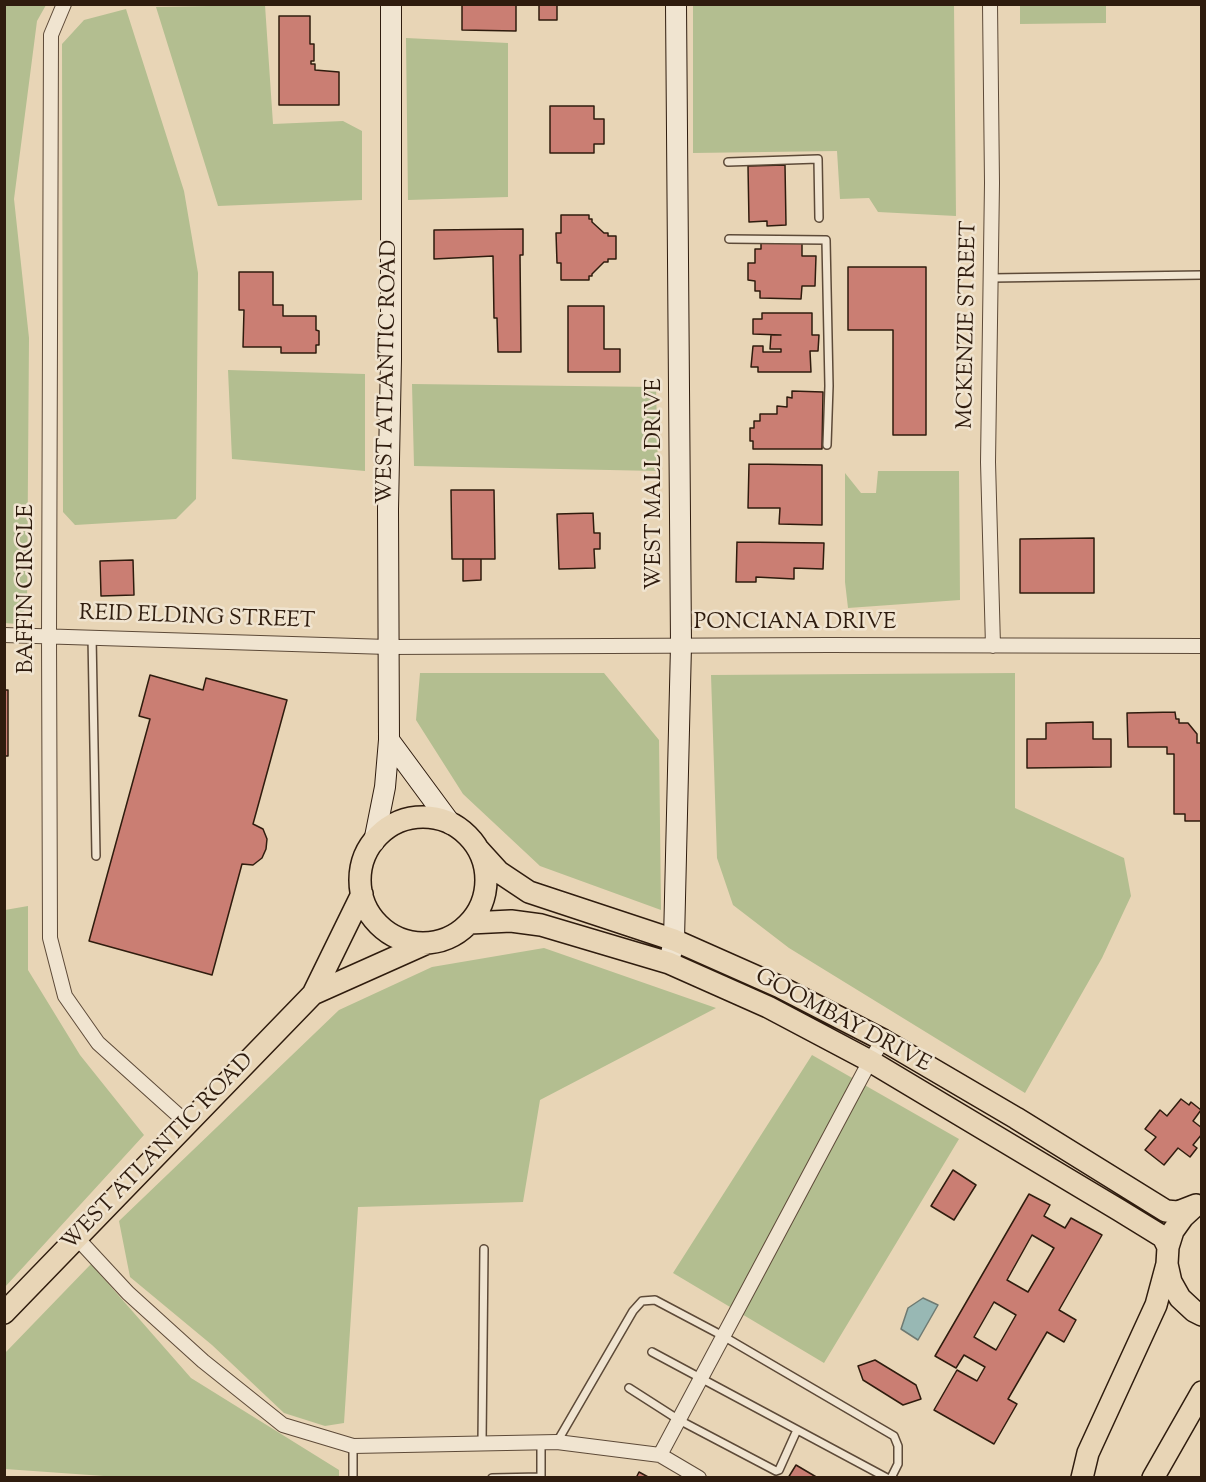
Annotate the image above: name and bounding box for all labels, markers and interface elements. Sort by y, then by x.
street label: MCKENZIE STREET [954,221,984,429]
street label: WEST ATLANTIC ROAD [373,240,405,504]
street label: WEST MALL DRIVE [643,378,669,590]
street label: BAFFIN CIRCLE [15,504,41,674]
street label: REID ELDING STREET [78,602,316,636]
street label: PONCIANA DRIVE [694,611,896,637]
street label: GOOMBAY DRIVE [750,965,934,1079]
street label: WEST ATLANTIC ROAD [58,1049,260,1257]

